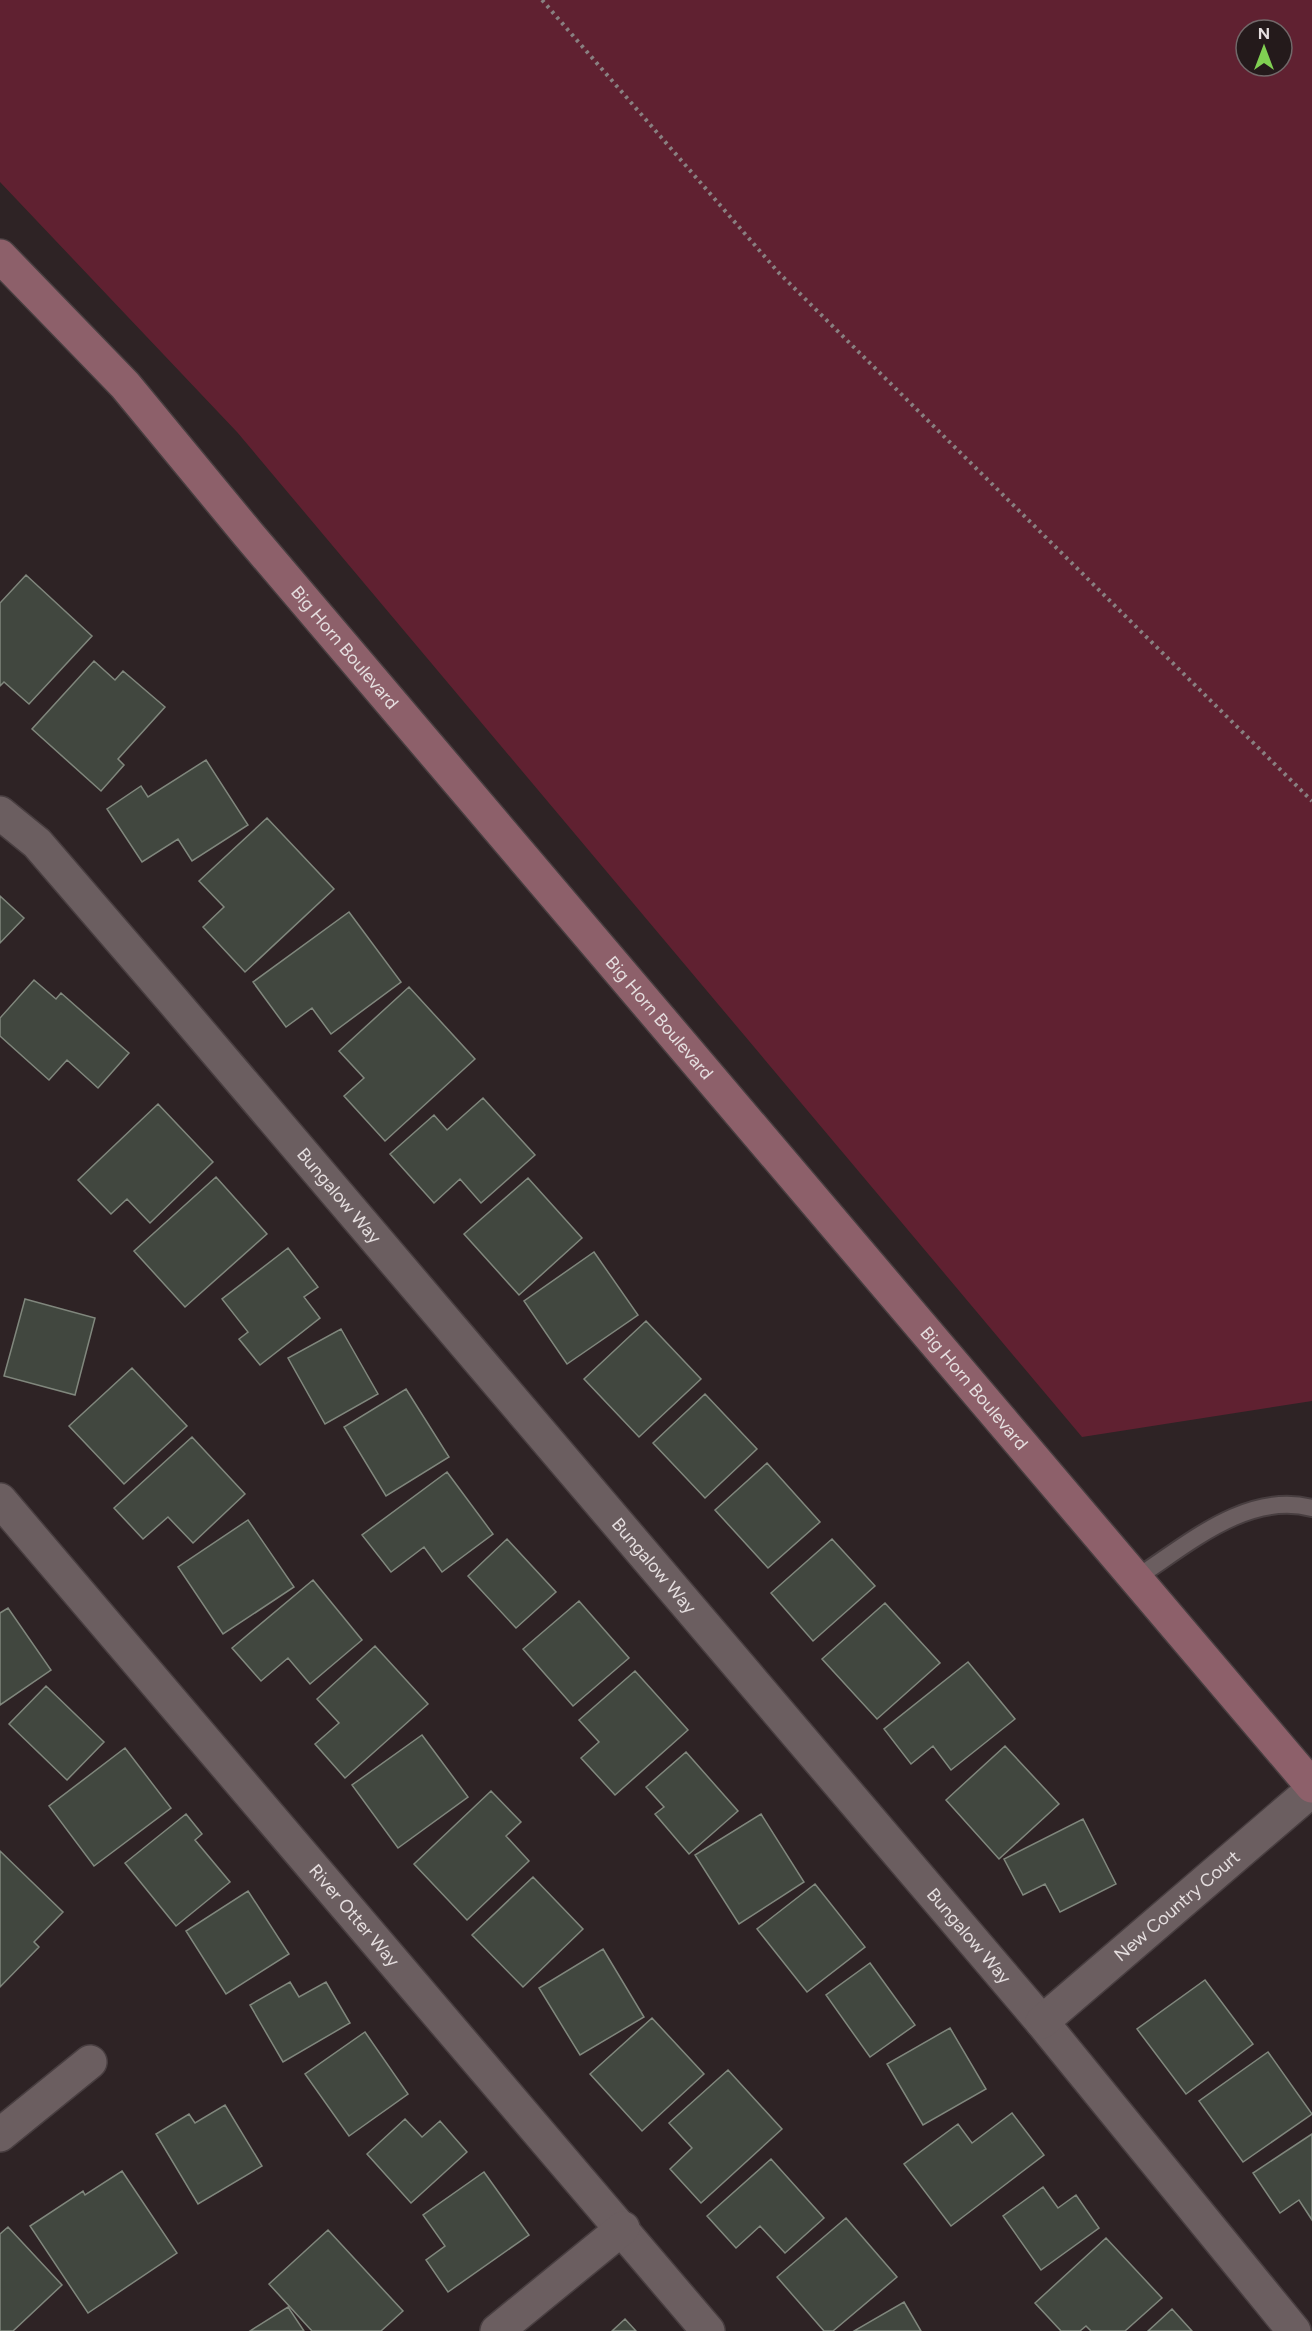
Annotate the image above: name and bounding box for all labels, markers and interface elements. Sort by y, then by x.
north arrow [1234,18,1294,78]
text: N [1258,24,1270,43]
street label: Big Horn Boulevard [286,582,403,714]
street label: Big Horn Boulevard [601,952,718,1084]
street label: Bungalow Way [292,1143,386,1249]
street label: Big Horn Boulevard [916,1322,1033,1454]
street label: Bungalow Way [607,1514,701,1619]
street label: New Country Court [1110,1846,1245,1966]
street label: River Otter Way [304,1860,404,1972]
street label: Bungalow Way [922,1884,1016,1989]

